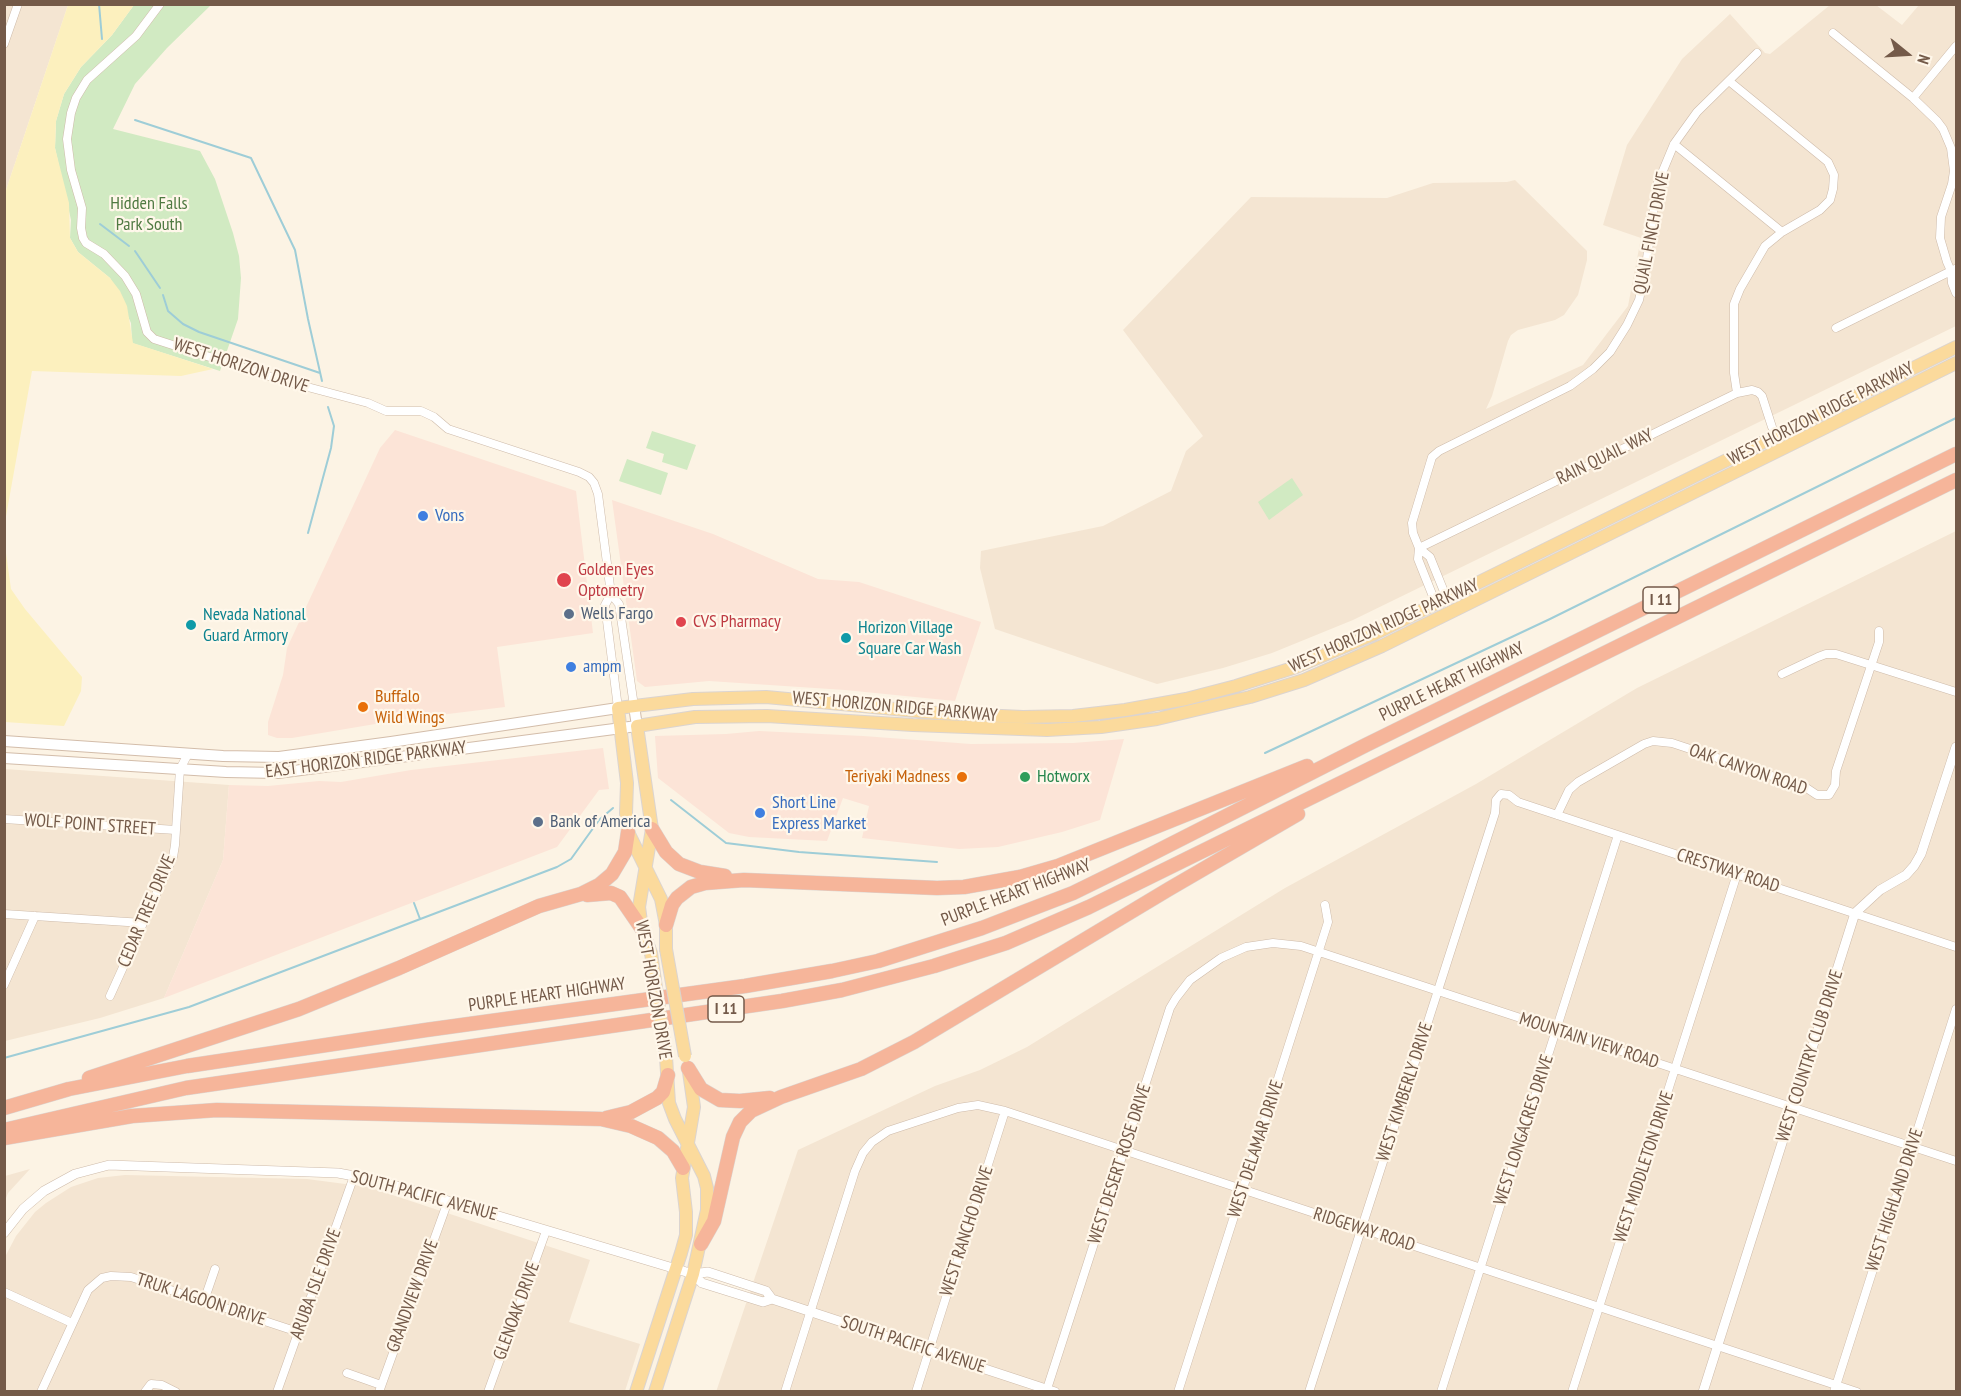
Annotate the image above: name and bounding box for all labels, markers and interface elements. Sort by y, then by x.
north arrow [1877,24,1937,84]
text: N [1913,52,1935,67]
street label: QUAIL FINCH DRIVE [1630,170,1674,296]
park label: Hidden Falls Park South [110,193,188,236]
street label: WEST HORIZON DRIVE [171,334,311,398]
street label: WEST HORIZON RIDGE PARKWAY [1724,358,1918,470]
street label: RAIN QUAIL WAY [1553,424,1657,490]
place label: Vons [435,505,464,527]
marker: Vons [416,509,430,523]
place label: Golden Eyes Optometry [578,559,654,602]
marker: Golden Eyes Optometry [555,571,573,589]
street label: WEST HORIZON RIDGE PARKWAY [1286,574,1482,678]
road number: I 11 [1643,587,1679,613]
place label: Wells Fargo [581,603,653,625]
place label: Nevada National Guard Armory [203,604,306,646]
marker: Wells Fargo [562,607,576,621]
place label: CVS Pharmacy [693,611,781,633]
marker: CVS Pharmacy [674,615,688,629]
place label: Horizon Village Square Car Wash [858,617,961,660]
marker: Nevada National Guard Armory [184,618,198,632]
marker: Horizon Village Square Car Wash [839,631,853,645]
street label: PURPLE HEART HIGHWAY [1376,638,1528,726]
place label: ampm [583,656,621,678]
marker: ampm [564,660,578,674]
place label: Buffalo Wild Wings [375,686,445,728]
street label: WEST HORIZON RIDGE PARKWAY [792,687,998,727]
marker: Buffalo Wild Wings [356,700,370,714]
street label: EAST HORIZON RIDGE PARKWAY [264,737,468,783]
street label: OAK CANYON ROAD [1686,740,1810,800]
place label: Teriyaki Madness [845,766,950,788]
place label: Hotworx [1037,766,1090,788]
marker: Teriyaki Madness [955,770,969,784]
marker: Hotworx [1018,770,1032,784]
place label: Short Line Express Market [772,792,866,834]
marker: Short Line Express Market [753,806,767,820]
street label: WOLF POINT STREET [24,810,156,840]
place label: Bank of America [550,811,651,833]
marker: Bank of America [531,815,545,829]
street label: CRESTWAY ROAD [1674,844,1782,898]
street label: CEDAR TREE DRIVE [114,851,180,971]
street label: PURPLE HEART HIGHWAY [938,855,1094,931]
street label: WEST HORIZON DRIVE [630,919,676,1061]
street label: WEST COUNTRY CLUB DRIVE [1772,967,1848,1145]
street label: PURPLE HEART HIGHWAY [467,973,627,1017]
road number: I 11 [708,996,744,1022]
street label: MOUNTAIN VIEW ROAD [1517,1008,1661,1074]
street label: WEST KIMBERLY DRIVE [1372,1020,1438,1164]
street label: WEST LONGACRES DRIVE [1489,1052,1559,1208]
street label: WEST DELAMAR DRIVE [1224,1077,1288,1221]
street label: WEST DESERT ROSE DRIVE [1084,1081,1156,1247]
street label: WEST MIDDLETON DRIVE [1609,1088,1679,1246]
street label: WEST HIGHLAND DRIVE [1862,1126,1928,1274]
street label: WEST RANCHO DRIVE [936,1163,998,1299]
street label: SOUTH PACIFIC AVENUE [348,1166,500,1226]
street label: RIDGEWAY ROAD [1310,1203,1418,1257]
street label: ARUBA ISLE DRIVE [286,1226,346,1342]
street label: GRANDVIEW DRIVE [383,1236,443,1356]
street label: GLENOAK DRIVE [489,1259,545,1363]
street label: TRUK LAGOON DRIVE [134,1269,268,1331]
street label: SOUTH PACIFIC AVENUE [838,1311,988,1379]

